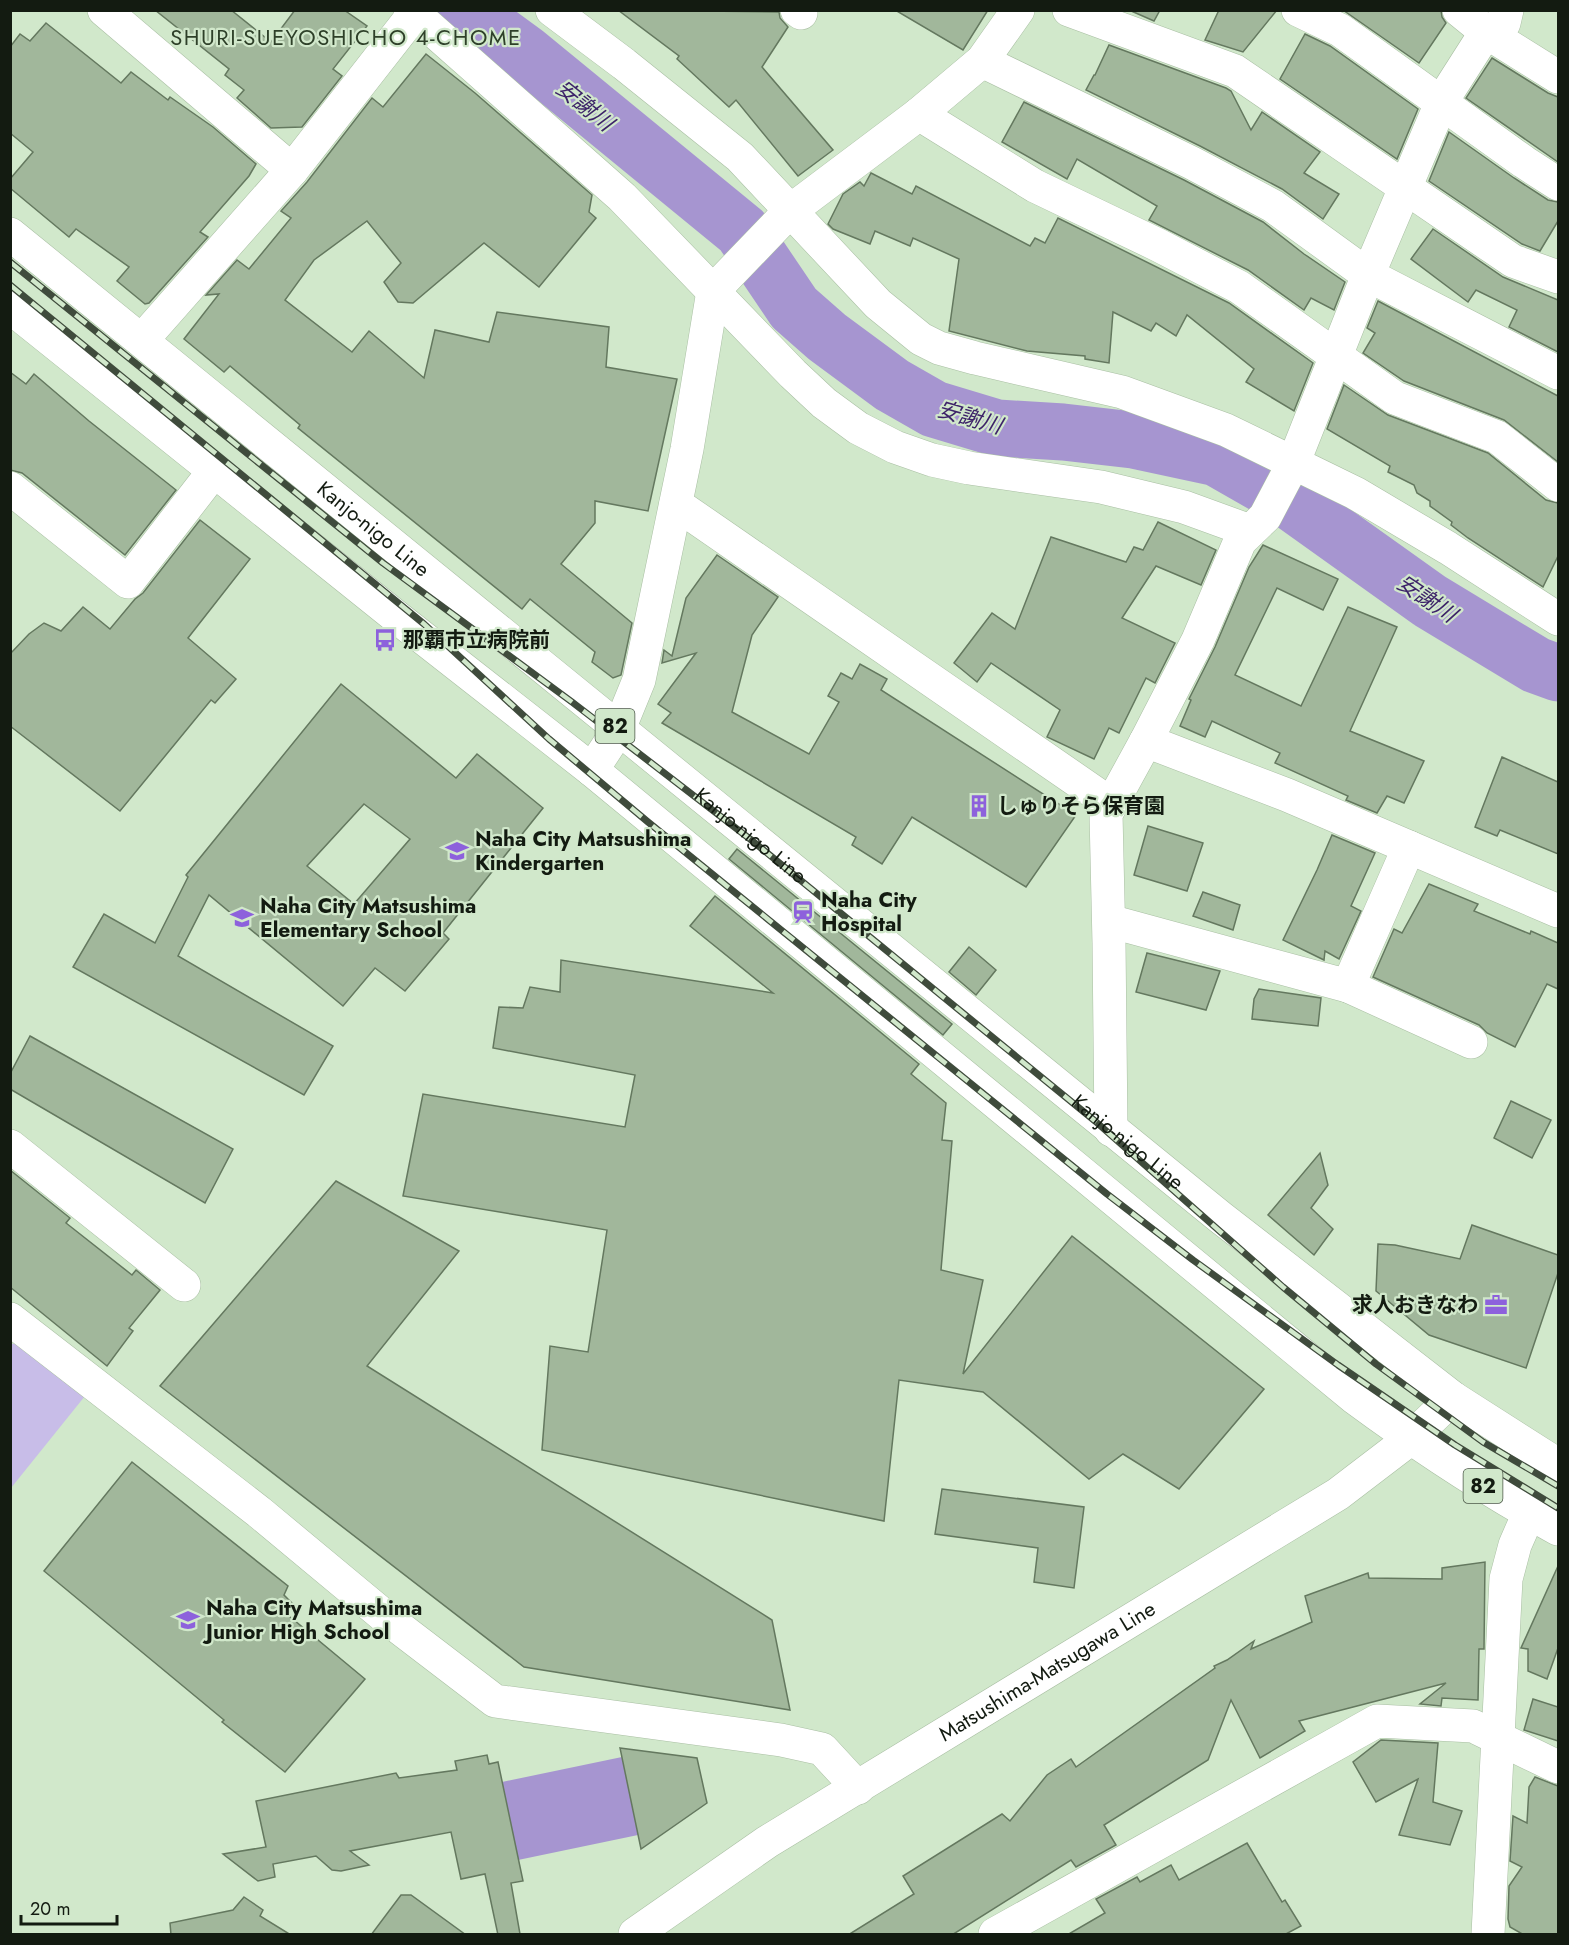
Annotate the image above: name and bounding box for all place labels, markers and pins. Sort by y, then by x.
place label: 那覇市立病院前 [403,625,550,655]
bus stop icon: 那覇市立病院前 [372,627,398,653]
place label: しゅりそら保育園 [997,791,1165,821]
building icon: しゅりそら保育園 [966,793,992,819]
place label: Naha City Matsushima Kindergarten [475,824,691,878]
school or university icon: Naha City Matsushima Kindergarten [444,838,470,864]
place label: Naha City Hospital [821,885,918,939]
place label: Naha City Matsushima Elementary School [260,891,476,945]
station icon: Naha City Hospital [790,899,816,925]
school or university icon: Naha City Matsushima Elementary School [229,905,255,931]
place label: 求人おきなわ [1352,1290,1478,1320]
office icon: 求人おきなわ [1483,1292,1509,1318]
place label: Naha City Matsushima Junior High School [202,1593,422,1647]
school or university icon: Naha City Matsushima Junior High School [175,1607,201,1633]

